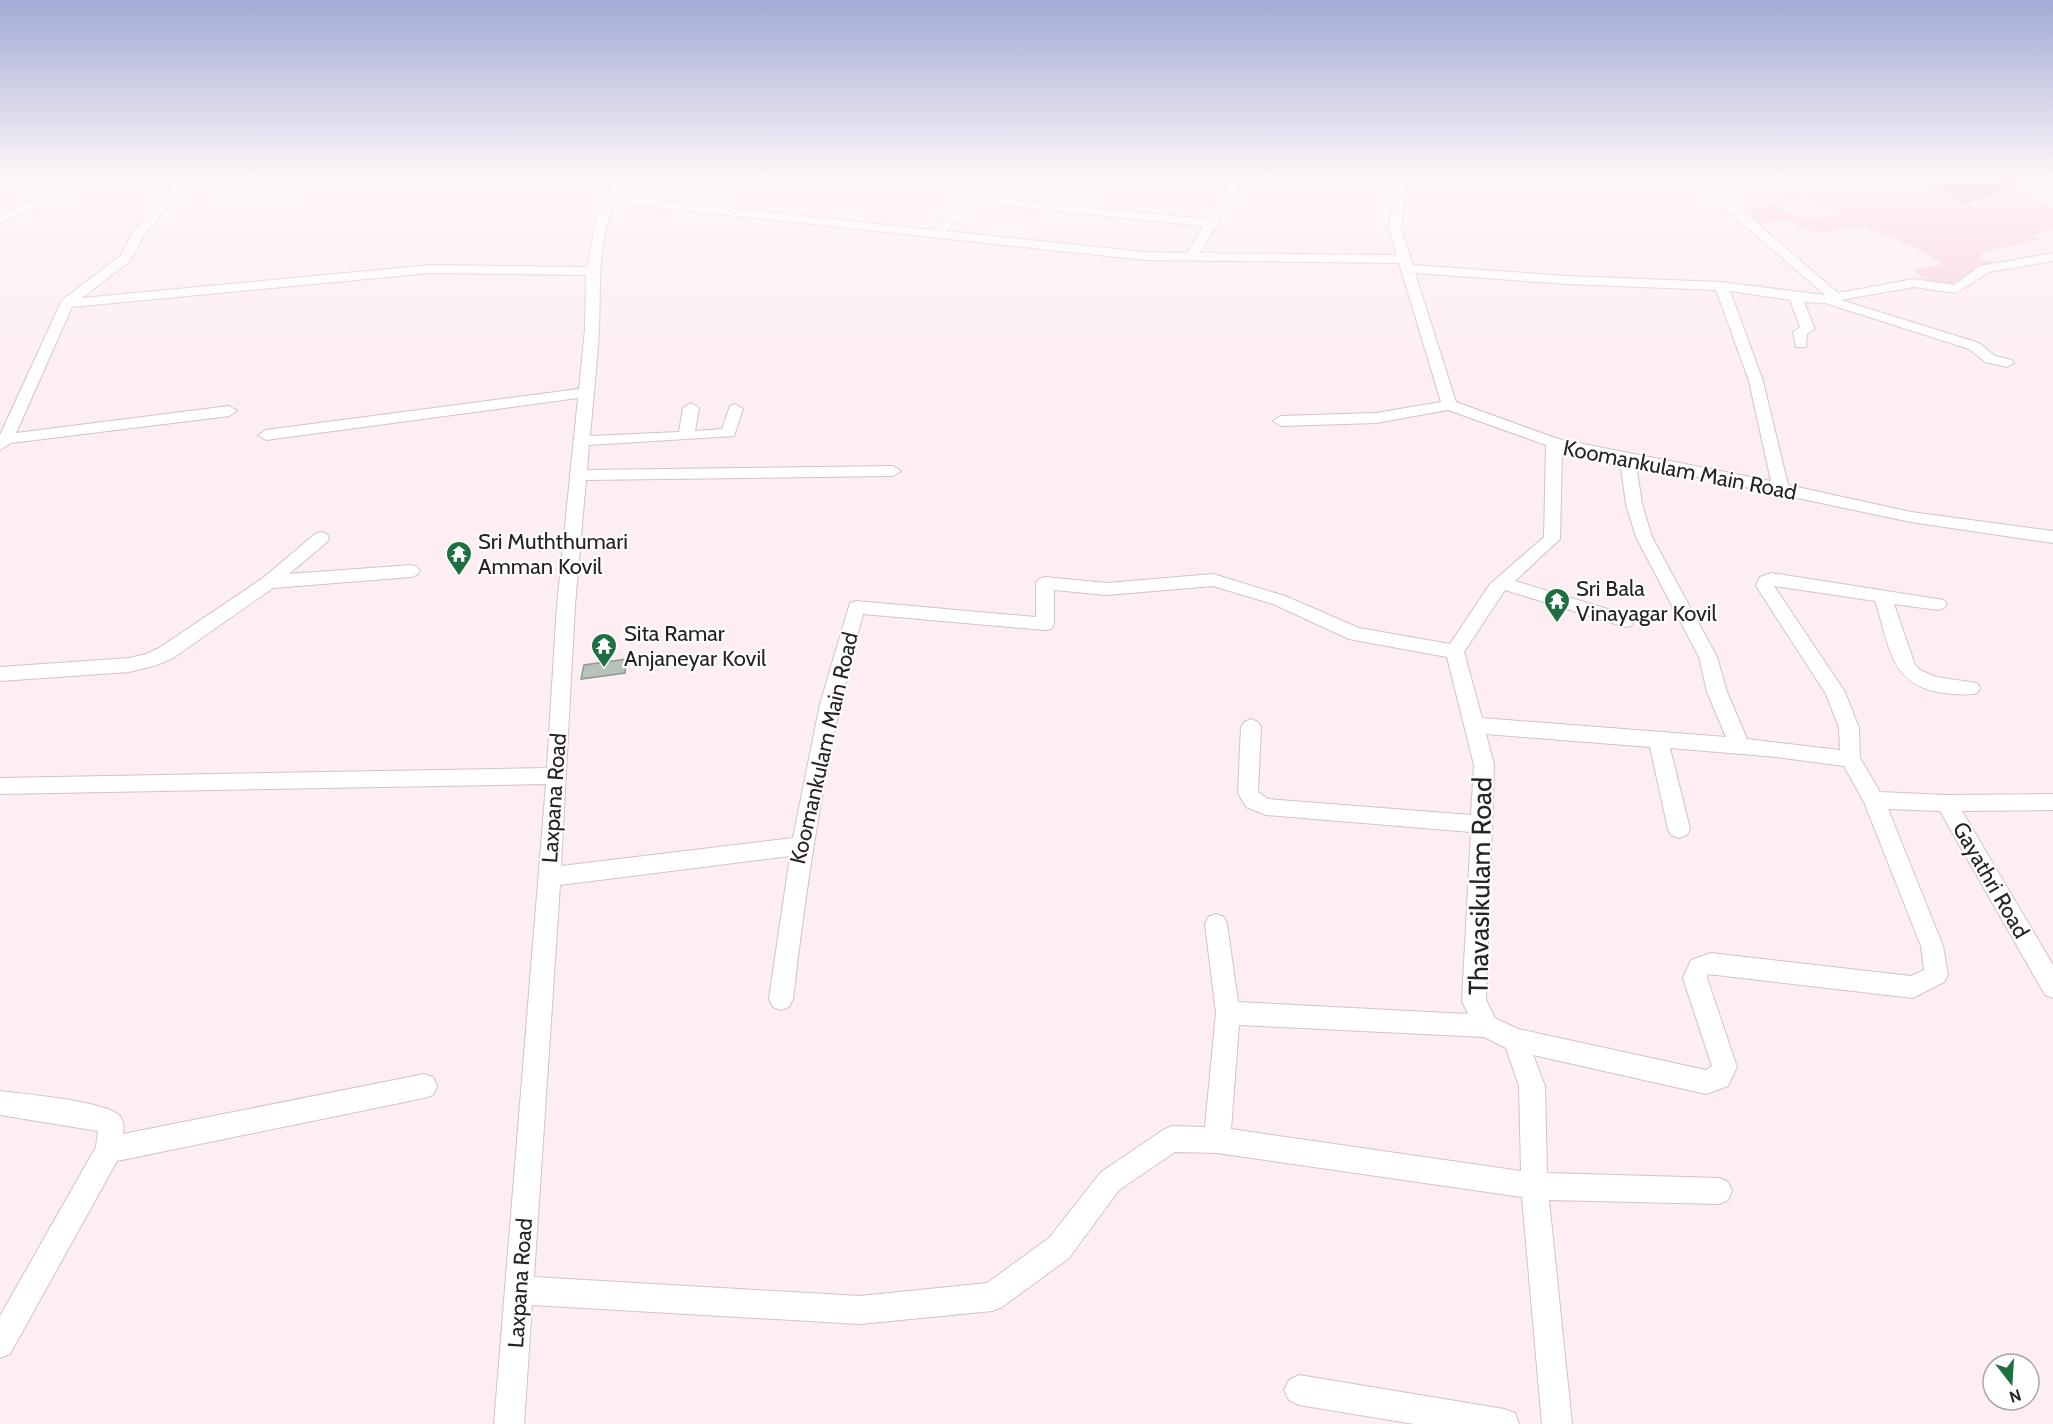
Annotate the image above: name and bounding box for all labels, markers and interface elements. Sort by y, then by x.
street label: Koomankulam Main Road [1561,434,1799,506]
place label: Sri Muththumari Amman Kovil [478,528,628,580]
temple icon: Sri Muththumari Amman Kovil [444,539,474,577]
place label: Sri Bala Vinayagar Kovil [1576,575,1718,627]
temple icon: Sri Bala Vinayagar Kovil [1542,586,1572,624]
place label: Sita Ramar Anjaneyar Kovil [624,620,767,672]
street label: Koomankulam Main Road [784,629,864,867]
temple icon: Sita Ramar Anjaneyar Kovil [589,631,619,669]
street label: Laxpana Road [536,732,572,864]
street label: Thavasikulam Road [1462,777,1498,995]
street label: Gayathri Road [1947,817,2035,943]
street label: Laxpana Road [502,1217,538,1349]
north arrow [1981,1352,2041,1412]
text: N [2007,1385,2023,1407]

